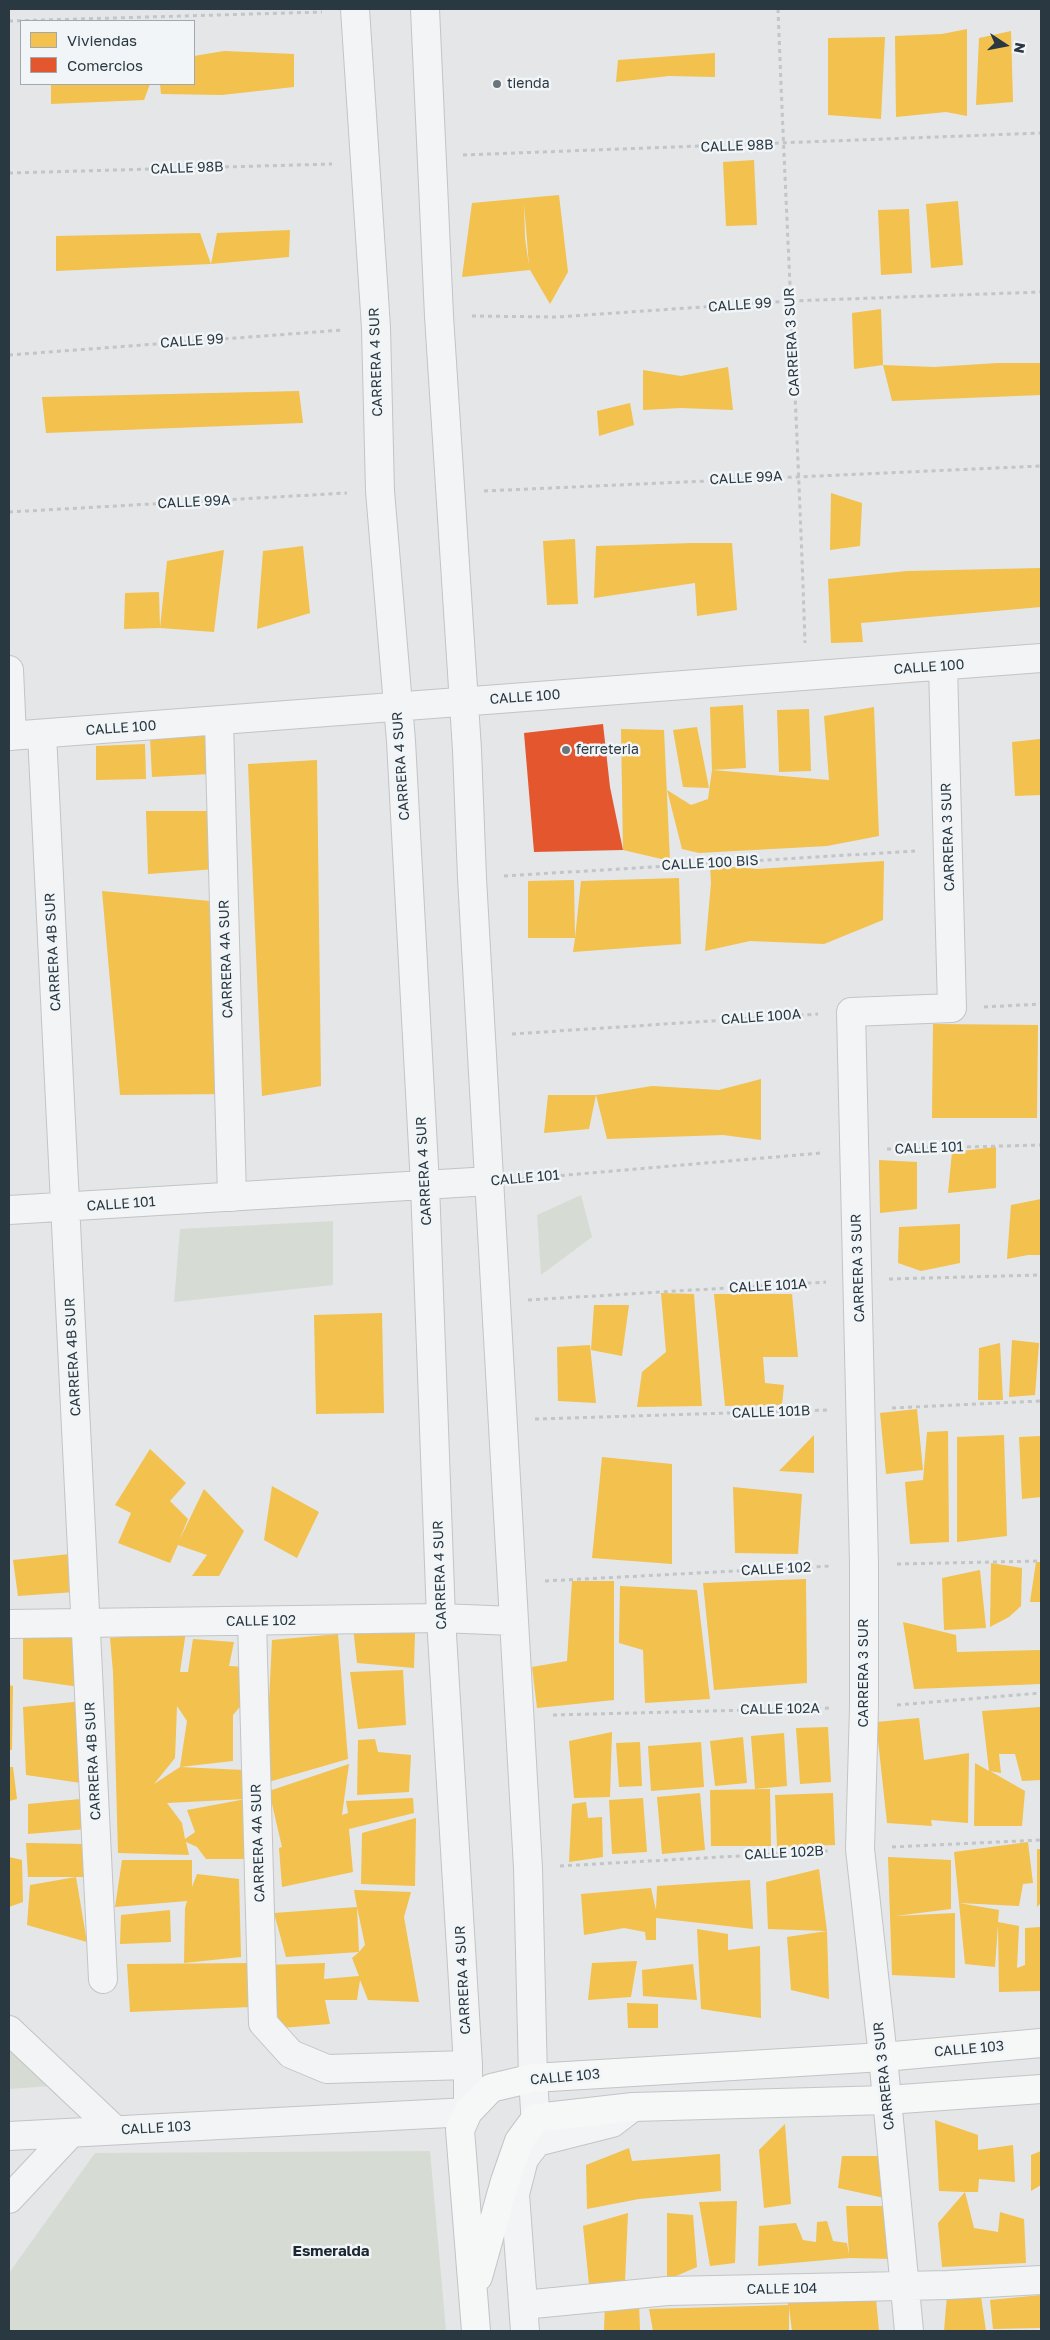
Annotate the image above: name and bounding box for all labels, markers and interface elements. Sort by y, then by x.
legend [20,20,195,85]
north arrow [980,20,1030,70]
text: Viviendas [67,31,137,49]
text: N [1011,41,1030,55]
text: Comercios [67,56,143,74]
place label: tienda [507,76,550,92]
marker: tienda [491,78,503,90]
street label: CALLE 98B [700,136,774,156]
street label: CALLE 98B [150,158,224,178]
street label: CARRERA 3 SUR [781,287,803,397]
street label: CALLE 99 [708,294,772,316]
street label: CARRERA 4 SUR [366,307,386,417]
street label: CALLE 99 [160,330,224,352]
street label: CALLE 99A [709,468,783,488]
street label: CALLE 99A [157,492,231,512]
street label: CALLE 100 [893,656,965,678]
street label: CALLE 100 [489,686,561,708]
street label: CARRERA 4 SUR [389,711,413,821]
street label: CALLE 100 [85,717,157,739]
place label: ferreteria [576,742,639,758]
marker: ferreteria [560,744,572,756]
street label: CARRERA 3 SUR [938,782,958,892]
street label: CALLE 100 BIS [661,852,759,874]
street label: CARRERA 4B SUR [42,892,64,1012]
street label: CARRERA 4A SUR [216,899,236,1019]
street label: CALLE 100A [720,1006,802,1028]
street label: CARRERA 4 SUR [413,1116,435,1226]
street label: CALLE 101 [894,1138,964,1158]
street label: CALLE 101 [490,1167,560,1189]
street label: CALLE 101 [86,1193,156,1215]
street label: CARRERA 3 SUR [848,1213,868,1323]
street label: CALLE 101A [728,1276,808,1296]
street label: CARRERA 4B SUR [62,1297,84,1417]
street label: CALLE 101B [732,1402,810,1422]
street label: CARRERA 4 SUR [430,1520,450,1630]
street label: CALLE 102 [741,1559,811,1579]
street label: CALLE 102 [226,1612,296,1630]
street label: CARRERA 3 SUR [856,1619,872,1727]
street label: CALLE 102A [740,1700,820,1718]
street label: CARRERA 4B SUR [82,1701,104,1821]
street label: CARRERA 4A SUR [248,1783,268,1903]
street label: CALLE 102B [744,1843,824,1863]
street label: CARRERA 4 SUR [452,1925,474,2035]
street label: CARRERA 3 SUR [870,2021,898,2131]
street label: CALLE 103 [933,2038,1005,2060]
street label: CALLE 103 [529,2066,601,2088]
street label: CALLE 103 [120,2118,192,2138]
district label: Esmeralda [293,2242,369,2260]
street label: CALLE 104 [747,2280,817,2298]

